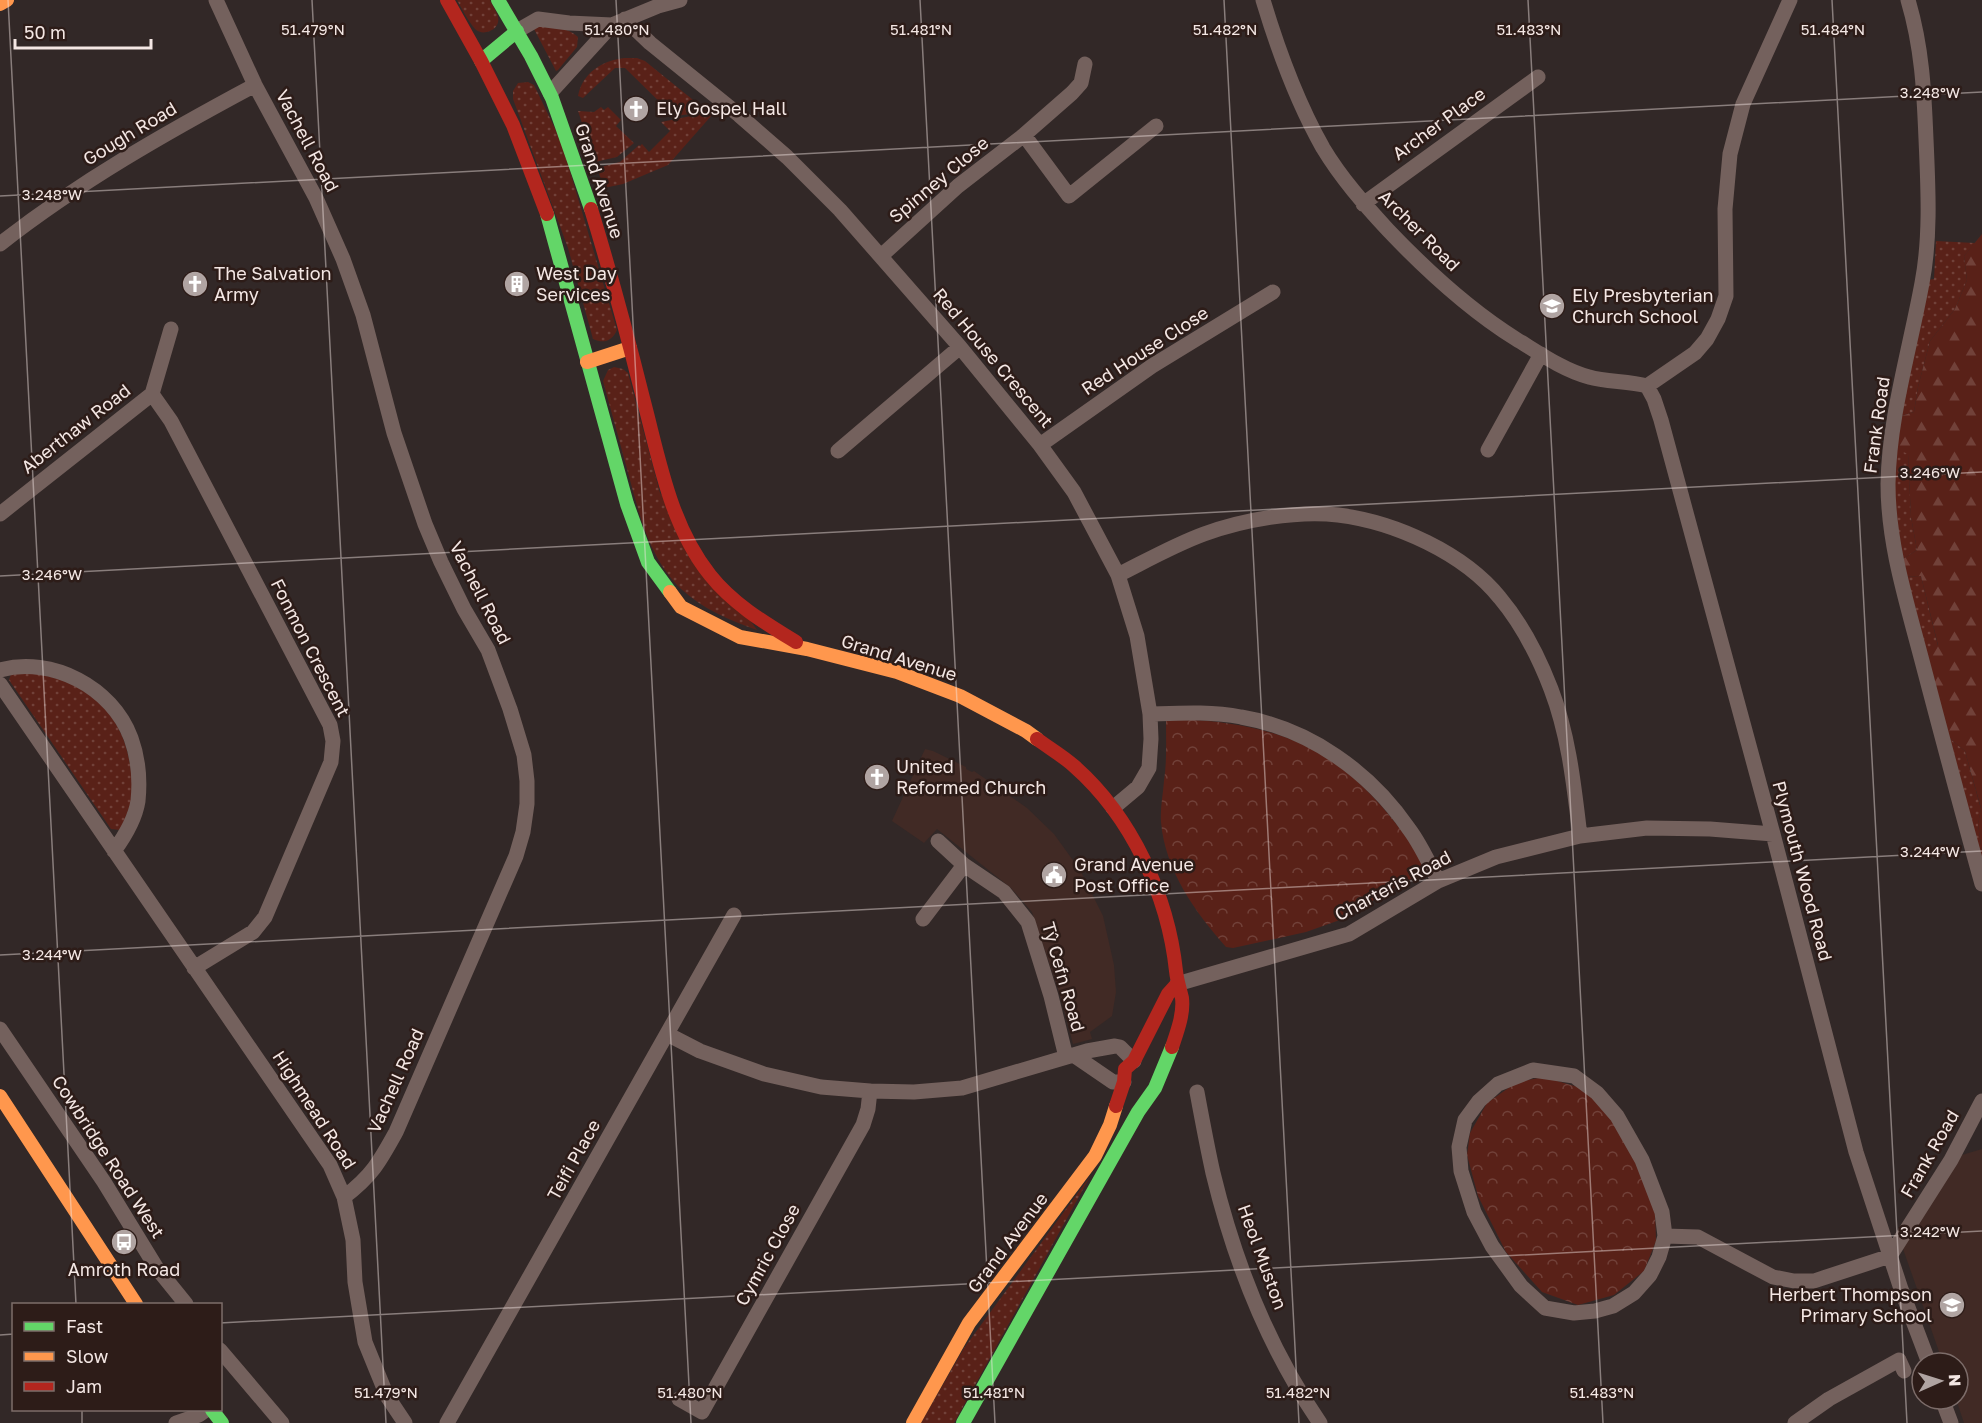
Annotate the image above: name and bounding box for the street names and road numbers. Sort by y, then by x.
street label: Archer Place [1388,82,1489,164]
street label: Vachell Road [272,86,344,195]
street label: Gough Road [79,97,180,170]
street label: Grand Avenue [571,120,629,241]
street label: Spinney Close [884,131,992,227]
street label: Archer Road [1375,185,1465,275]
street label: Red House Crescent [929,283,1059,432]
street label: Red House Close [1077,301,1212,399]
street label: Frank Road [1858,375,1894,475]
street label: Aberthaw Road [16,379,134,478]
street label: Vachell Road [446,537,516,648]
street label: Fonmon Crescent [267,575,355,720]
street label: Grand Avenue [839,629,960,685]
street label: Plymouth Wood Road [1768,778,1838,963]
street label: Charteris Road [1331,845,1454,925]
street label: Tŷ Cefn Road [1038,919,1090,1034]
street label: Vachell Road [362,1025,428,1136]
street label: Highmead Road [268,1046,361,1173]
street label: Cowbridge Road West [48,1071,170,1242]
street label: Frank Road [1895,1106,1963,1201]
street label: Teifi Place [542,1115,604,1204]
street label: Grand Avenue [962,1188,1052,1297]
street label: Cymric Close [730,1200,804,1309]
street label: Heol Muston [1234,1201,1292,1312]

